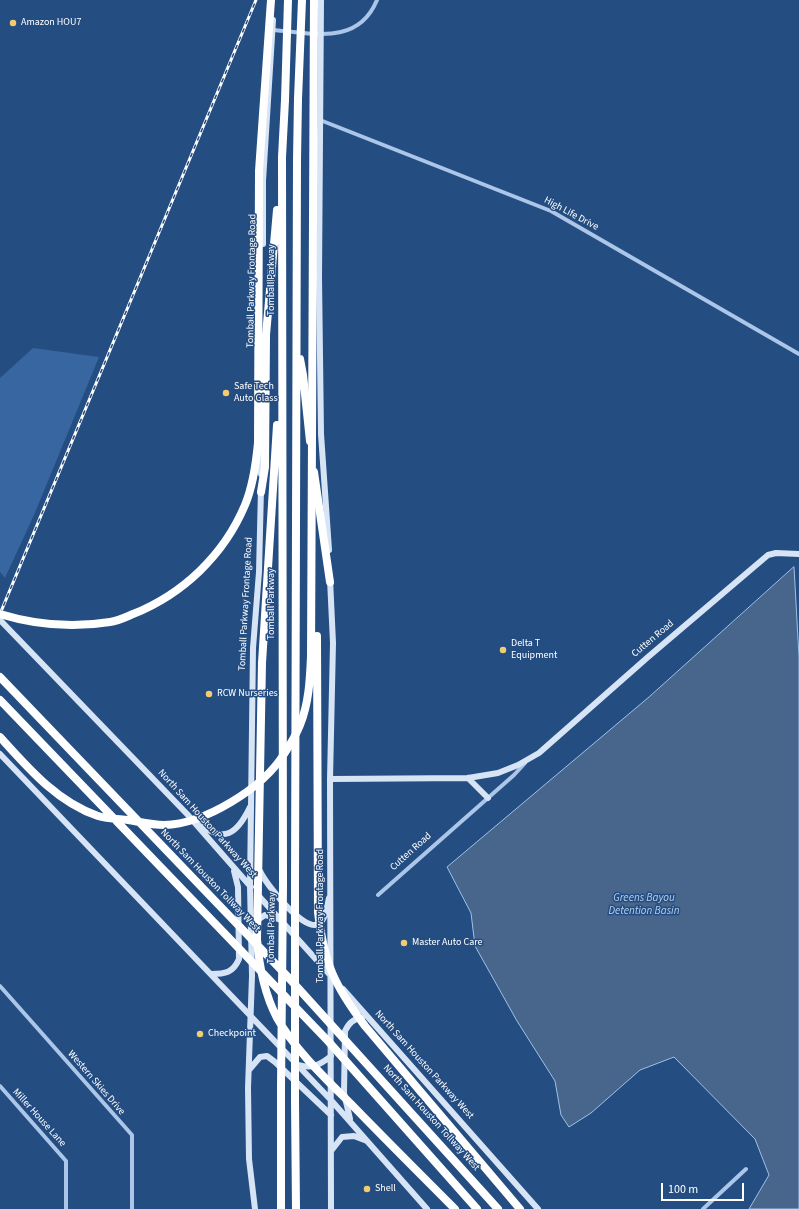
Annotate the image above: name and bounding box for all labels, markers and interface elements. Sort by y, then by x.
place label: Amazon HOU7 [21,17,81,29]
marker: Amazon HOU7 [8,18,18,28]
street label: High Life Drive [542,195,600,233]
street label: Tomball Parkway Frontage Road [245,214,259,348]
street label: Tomball Parkway [266,244,278,316]
place label: Safe Tech Auto Glass [234,381,278,404]
marker: Safe Tech Auto Glass [221,388,231,398]
street label: Tomball Parkway Frontage Road [237,537,255,671]
street label: Tomball Parkway [266,568,278,640]
street label: Cutten Road [629,618,677,660]
place label: Delta T Equipment [511,638,557,662]
marker: Delta T Equipment [498,645,508,655]
place label: RCW Nurseries [217,688,278,700]
marker: RCW Nurseries [204,689,214,699]
street label: North Sam Houston Parkway West [155,767,259,881]
street label: North Sam Houston Tollway West [158,827,262,935]
street label: Cutten Road [388,830,434,874]
street label: Tomball Parkway Frontage Road [315,849,327,983]
street label: Tomball Parkway [265,892,279,964]
water label: Greens Bayou Detention Basin [609,892,679,918]
place label: Master Auto Care [412,937,483,949]
marker: Master Auto Care [399,938,409,948]
street label: North Sam Houston Parkway West [372,1008,476,1122]
place label: Checkpoint [208,1028,256,1040]
marker: Checkpoint [195,1029,205,1039]
street label: Western Skies Drive [65,1048,127,1118]
street label: North Sam Houston Tollway West [380,1062,482,1174]
street label: Miller House Lane [10,1086,68,1150]
scale bar [663,1175,746,1201]
text: 100 m [668,1181,698,1198]
place label: Shell [375,1183,396,1195]
marker: Shell [362,1184,372,1194]

